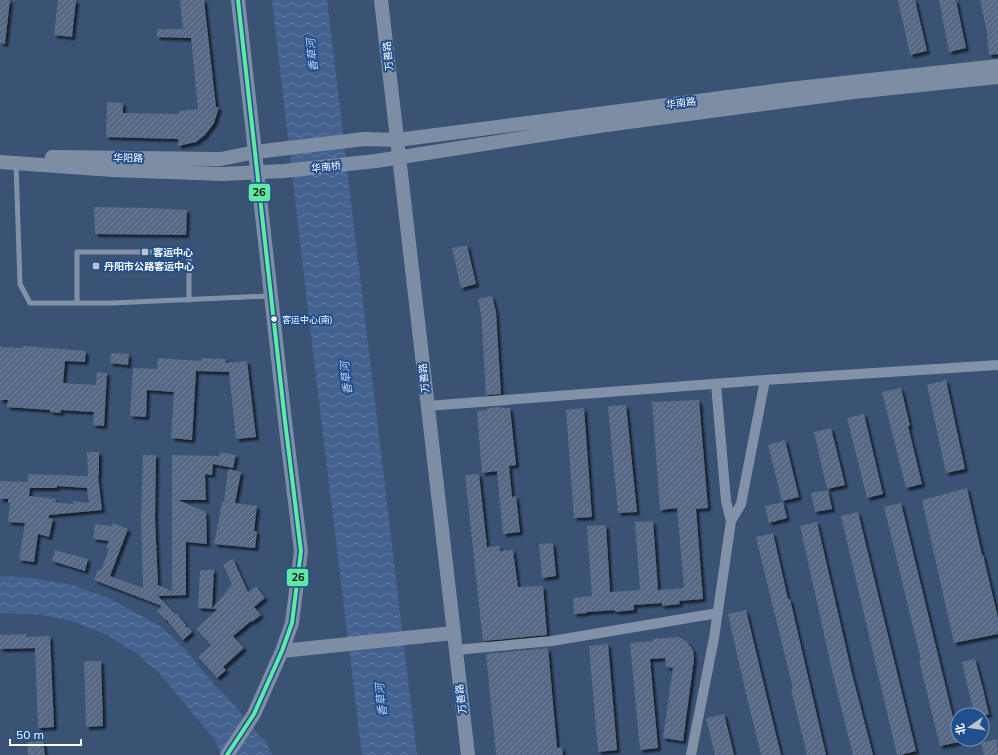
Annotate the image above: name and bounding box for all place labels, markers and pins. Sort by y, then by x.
place label: 客运中心 [153,246,193,259]
marker: 客运中心 [140,247,150,257]
place label: 丹阳市公路客运中心 [104,260,194,273]
marker: 丹阳市公路客运中心 [91,261,101,271]
marker: 客运中心(南) [269,314,279,324]
place label: 客运中心(南) [282,314,333,325]

